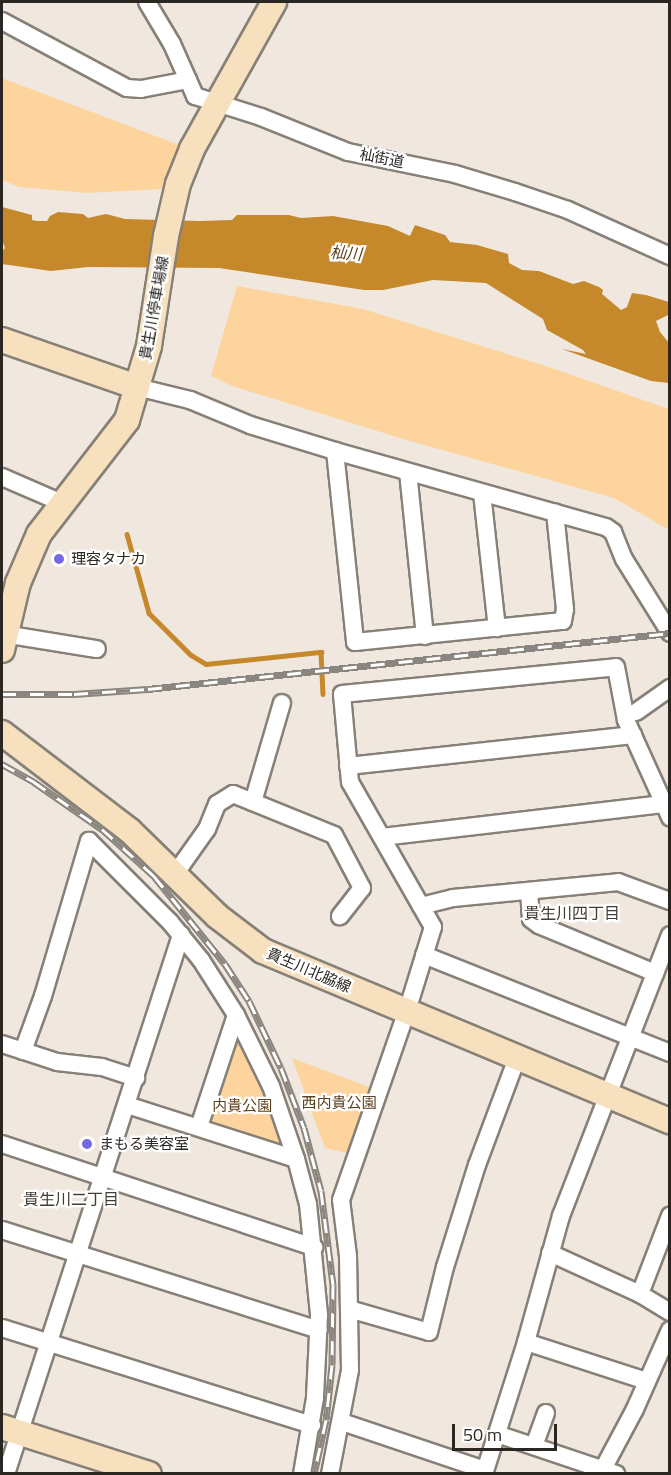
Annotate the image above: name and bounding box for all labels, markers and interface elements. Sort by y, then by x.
street label: 杣街道 [358,145,406,171]
water label: 杣川 [329,242,363,264]
street label: 貴生川停車場線 [136,255,172,361]
place label: 理容タナカ [71,550,146,568]
marker: 理容タナカ [52,552,66,566]
district label: 貴生川四丁目 [524,903,620,923]
street label: 貴生川北脇線 [264,944,354,996]
park label: 西内貴公園 [302,1094,376,1112]
park label: 内貴公園 [212,1097,272,1115]
place label: まもる美容室 [99,1135,189,1153]
marker: まもる美容室 [80,1137,94,1151]
district label: 貴生川二丁目 [23,1189,119,1209]
scale bar [455,1412,560,1450]
text: 50 m [463,1421,502,1448]

